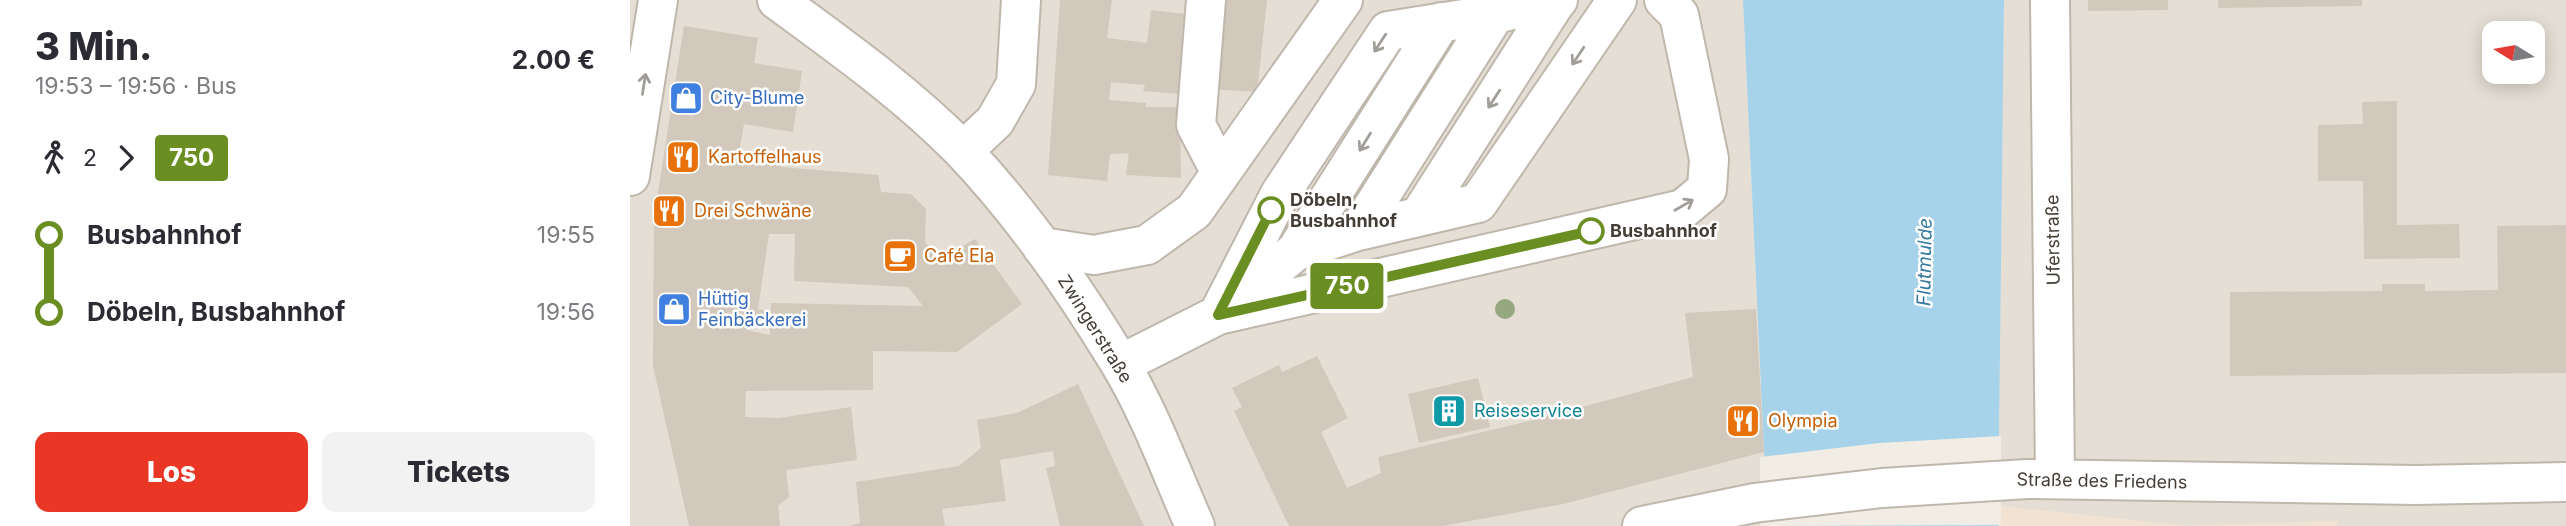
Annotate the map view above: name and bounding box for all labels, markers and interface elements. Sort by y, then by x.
north arrow [2482,21,2544,84]
map controls [2482,21,2545,84]
text: 3 Min. [35,23,152,69]
one-way arrow [1372,33,1387,52]
text: 2.00 € [512,44,595,75]
one-way arrow [1571,46,1585,65]
text: 19:53 – 19:56 · Bus [35,72,237,100]
one-way arrow [638,73,651,96]
shop icon: City-Blume [667,79,705,117]
place label: City-Blume [710,87,804,108]
one-way arrow [1487,89,1501,108]
one-way arrow [1357,132,1372,151]
restaurant icon: Kartoffelhaus [664,138,702,176]
icon: walk [35,139,73,177]
icon: forward [107,139,145,177]
text: 750 [169,143,214,172]
text: 2 [83,144,97,172]
place label: Kartoffelhaus [708,146,822,167]
place label: Döbeln, Busbahnhof [1290,189,1397,231]
restaurant icon: Drei Schwäne [650,192,688,230]
street label: Uferstraße [2041,194,2064,286]
marker: Döbeln, Busbahnhof [1258,197,1284,223]
one-way arrow [1674,198,1694,212]
place label: Drei Schwäne [694,200,812,221]
marker: Busbahnhof [1578,218,1604,244]
water label: Flutmulde [1912,218,1937,306]
text: Busbahnhof [87,219,242,250]
place label: Busbahnhof [1610,220,1717,241]
text: 19:55 [537,221,595,249]
cafe icon: Café Ela [881,237,919,275]
place label: Café Ela [924,245,994,266]
line badge: 750 [1307,263,1387,309]
street label: Zwingerstraße [1054,271,1137,387]
text: 750 [1324,271,1370,300]
place label: Hüttig Feinbäckerei [698,288,806,330]
shop icon: Hüttig Feinbäckerei [655,290,693,328]
text: Döbeln, Busbahnhof [87,296,345,327]
text: 19:56 [537,298,595,326]
building icon: Reiseservice [1430,392,1468,430]
place label: Reiseservice [1474,400,1582,421]
restaurant icon: Olympia [1724,402,1762,440]
place label: Olympia [1768,410,1838,431]
button: Los [35,432,308,512]
button: Tickets [322,432,595,512]
street label: Straße des Friedens [2016,469,2188,492]

